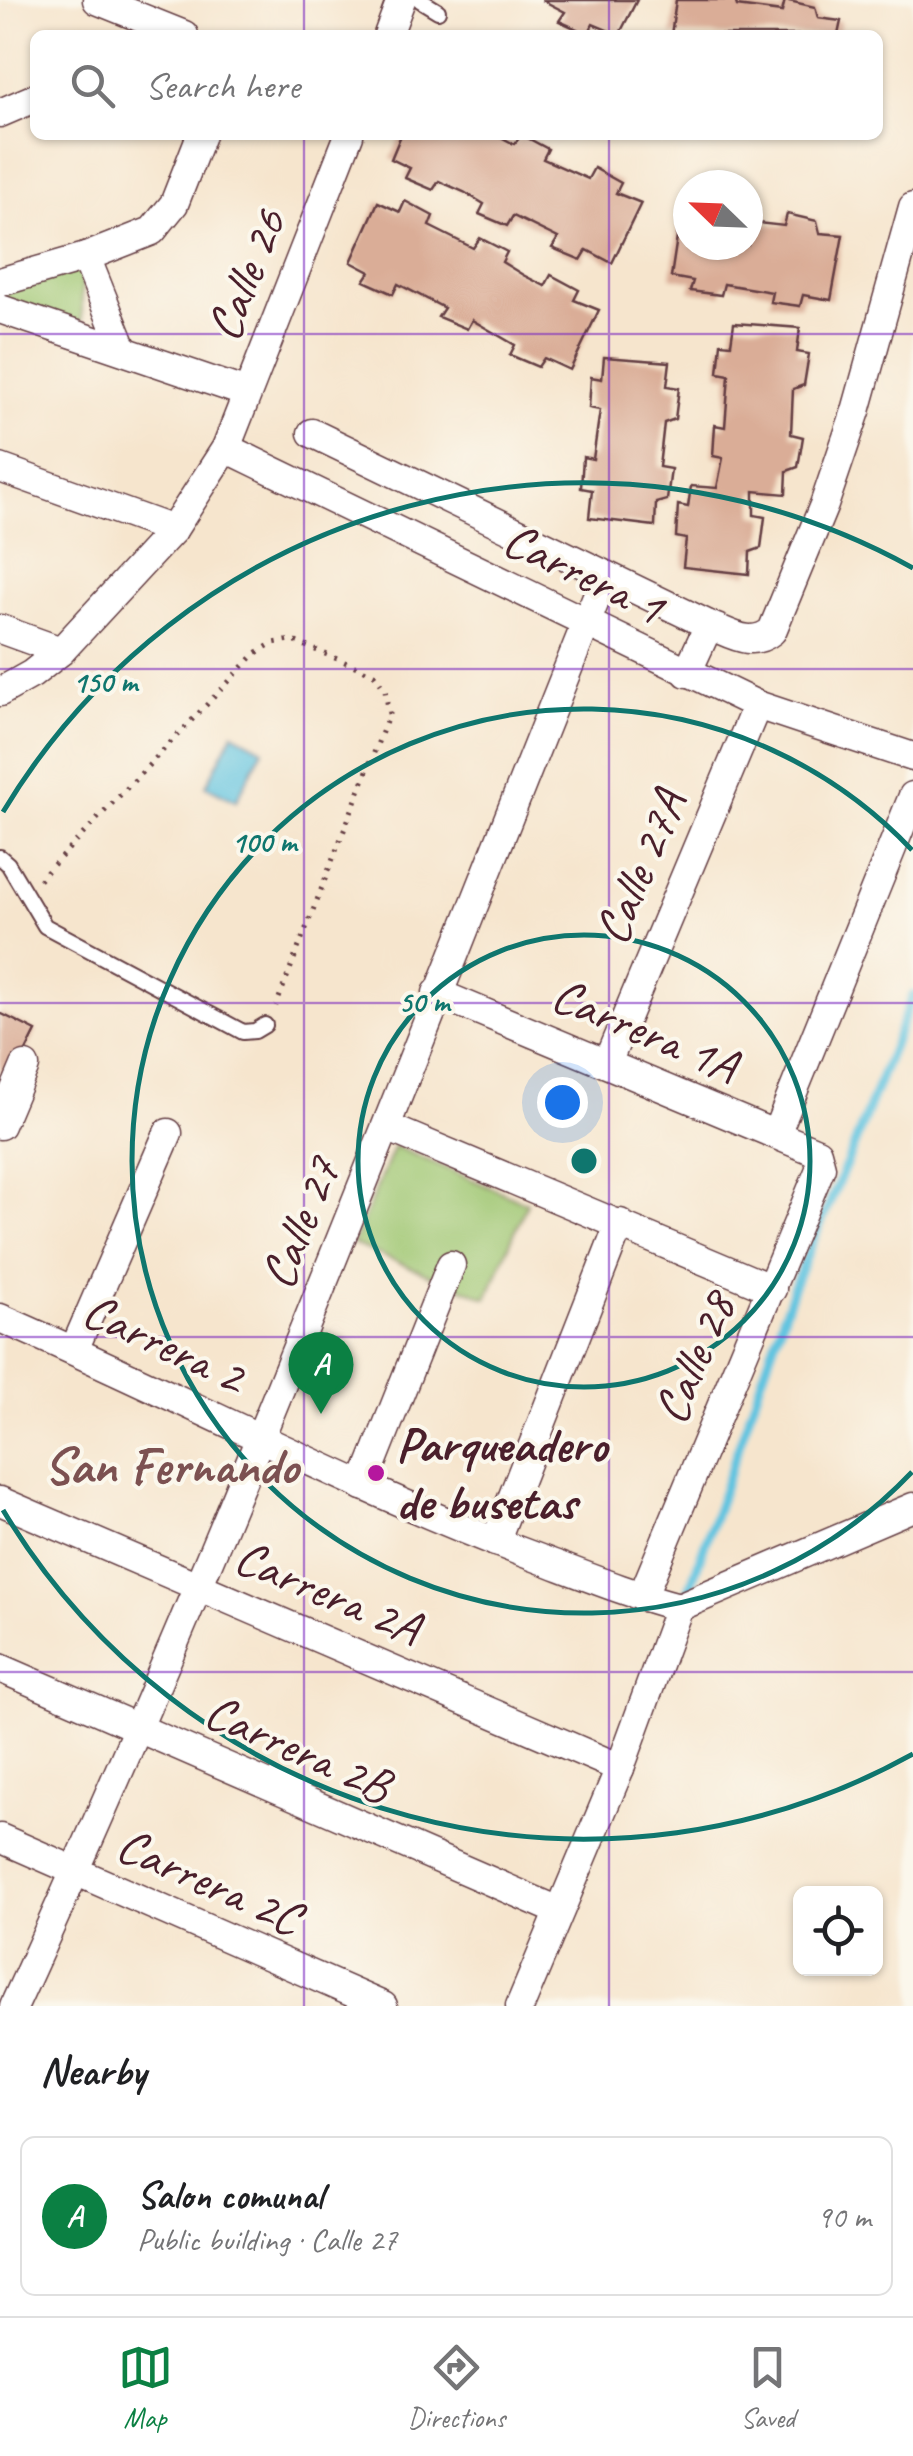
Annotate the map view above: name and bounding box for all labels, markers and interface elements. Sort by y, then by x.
search box [30,30,883,140]
icon: search [65,58,120,113]
text: Search here [145,62,300,109]
north arrow [673,170,763,260]
street label: Calle 26 [191,199,301,350]
street label: Carrera 1 [493,507,677,640]
text: 150 m [73,663,140,701]
street label: Calle 27A [580,779,701,953]
text: 100 m [232,823,299,861]
street label: Carrera 1A [543,963,749,1098]
text: 50 m [399,983,452,1021]
your location [537,1077,588,1128]
centre of rings [566,1143,602,1179]
street label: Calle 27 [245,1146,356,1298]
street label: Carrera 2 [73,1278,258,1409]
street label: Calle 28 [638,1279,751,1433]
pin: A [288,1332,354,1414]
place label: Parqueadero de busetas [396,1413,610,1534]
district label: San Fernando [44,1433,301,1499]
marker: Parqueadero de busetas [365,1462,387,1484]
street label: Carrera 2A [226,1525,432,1660]
street label: Carrera 2B [195,1679,403,1818]
street label: Carrera 2C [107,1813,315,1951]
map controls [793,1886,883,1976]
button: locate [793,1886,883,1976]
text: Nearby [40,2045,146,2098]
text: Salon comunal [137,2172,323,2219]
text: A [66,2196,83,2237]
text: 90 m [817,2196,871,2237]
text: Public building · Calle 27 [137,2219,397,2260]
tab: Map [118,2340,173,2435]
tab: Directions [408,2340,505,2435]
tab: Saved [740,2340,795,2435]

